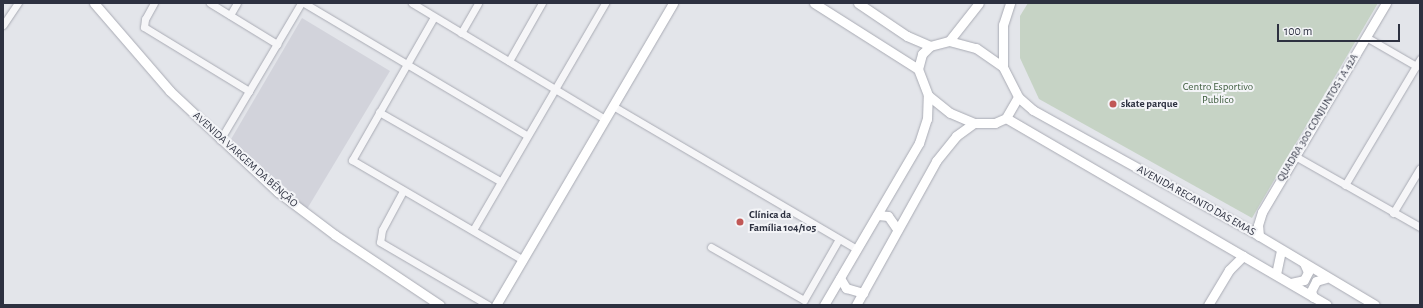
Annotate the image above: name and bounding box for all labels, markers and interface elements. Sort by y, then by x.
scale bar [1279,16,1402,42]
text: 100 m [1284,25,1312,37]
street label: QUADRA 300 CONJUNTOS 1 A 42A [1275,52,1361,184]
park label: Centro Esportivo Publico [1183,81,1253,107]
place label: skate parque [1121,97,1178,111]
marker: skate parque [1108,99,1118,109]
street label: AVENIDA VARGEM DA BÊNÇÃO [190,109,300,211]
street label: AVENIDA RECANTO DAS EMAS [1134,163,1258,239]
place label: Clínica da Família 104/105 [749,209,816,235]
marker: Clínica da Família 104/105 [734,216,746,228]

